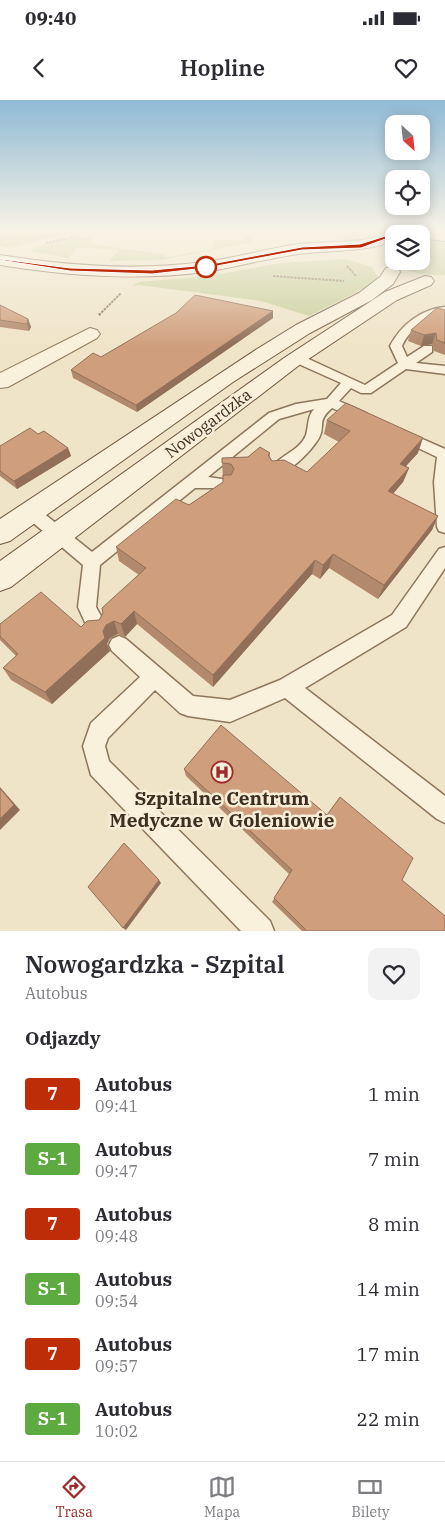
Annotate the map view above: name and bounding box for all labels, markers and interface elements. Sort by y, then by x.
text: 09:40 [25,6,76,30]
text: Hopline [180,53,265,82]
icon: back [25,54,53,82]
icon: heart [392,54,420,82]
north arrow [385,115,430,160]
map controls [385,115,430,270]
button: locate [385,170,430,215]
button: layers [385,225,430,270]
unlabelled marker [195,256,217,278]
street label: Nowogardzka [161,384,255,462]
hospital icon: Szpitalne Centrum Medyczne w Goleniowie [210,760,234,784]
place label: Szpitalne Centrum Medyczne w Goleniowie [110,786,335,832]
text: Nowogardzka - Szpital [25,948,285,980]
button: heart [368,948,420,1000]
text: Autobus [25,983,88,1003]
text: Odjazdy [25,1026,101,1050]
text: Autobus [95,1072,172,1096]
text: 7 [47,1082,58,1105]
text: 1 min [368,1082,420,1106]
text: 09:41 [95,1096,138,1116]
text: Autobus [95,1137,172,1161]
text: S-1 [38,1147,67,1170]
text: 7 min [368,1147,420,1171]
text: 09:47 [95,1161,138,1181]
text: Autobus [95,1202,172,1226]
text: 7 [47,1212,58,1235]
text: 8 min [368,1212,420,1236]
text: 09:48 [95,1226,138,1246]
text: Autobus [95,1267,172,1291]
text: S-1 [38,1277,67,1300]
text: 14 min [357,1277,420,1301]
text: 09:54 [95,1291,138,1311]
text: Autobus [95,1332,172,1356]
text: 7 [47,1342,58,1365]
text: 17 min [357,1342,420,1366]
text: 09:57 [95,1356,138,1376]
text: Autobus [95,1397,172,1421]
text: S-1 [38,1407,67,1430]
text: 22 min [357,1407,420,1431]
text: 10:02 [95,1421,138,1441]
tab: Trasa [56,1473,93,1521]
tab: Mapa [204,1473,240,1521]
tab: Bilety [351,1473,389,1521]

